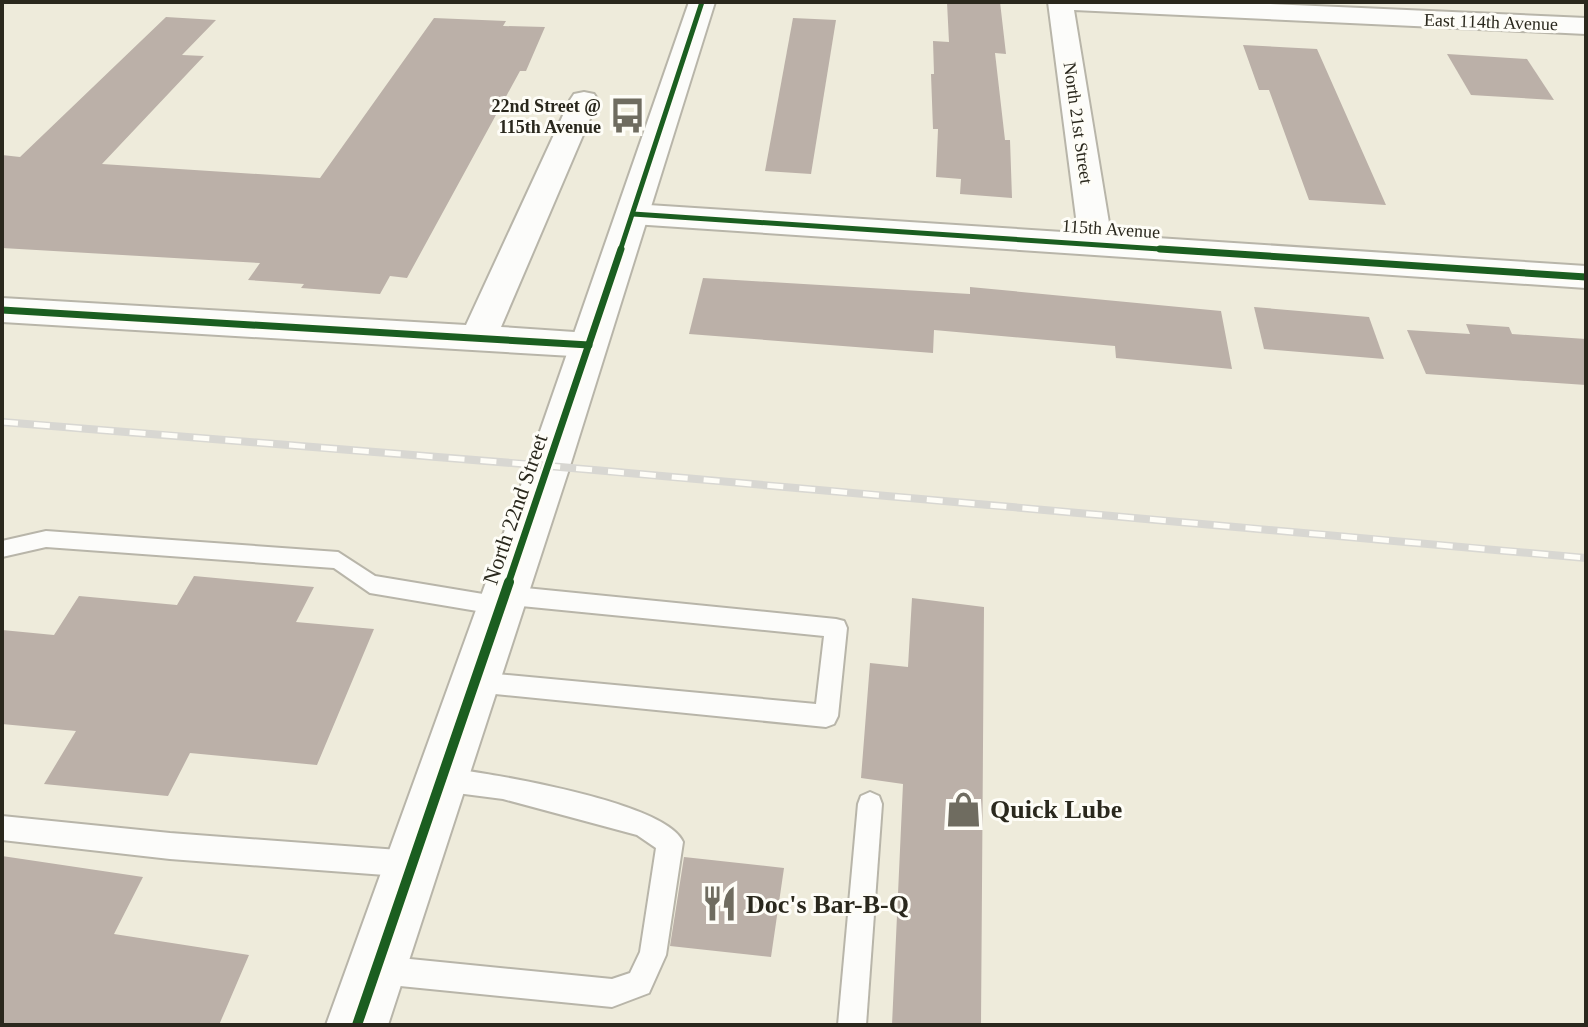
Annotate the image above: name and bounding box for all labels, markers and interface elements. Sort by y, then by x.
street label: East 114th Avenue [1424,10,1558,34]
street label: North 21st Street [1060,61,1096,185]
place label: 22nd Street @ 115th Avenue [492,96,601,137]
bus stop icon: 22nd Street @ 115th Avenue [608,97,646,135]
street label: 115th Avenue [1061,216,1161,242]
street label: North 22nd Street [478,430,552,588]
shop icon: Quick Lube [945,790,983,828]
place label: Quick Lube [990,795,1122,824]
restaurant icon: Doc's Bar-B-Q [701,885,739,923]
place label: Doc's Bar-B-Q [746,890,909,919]

